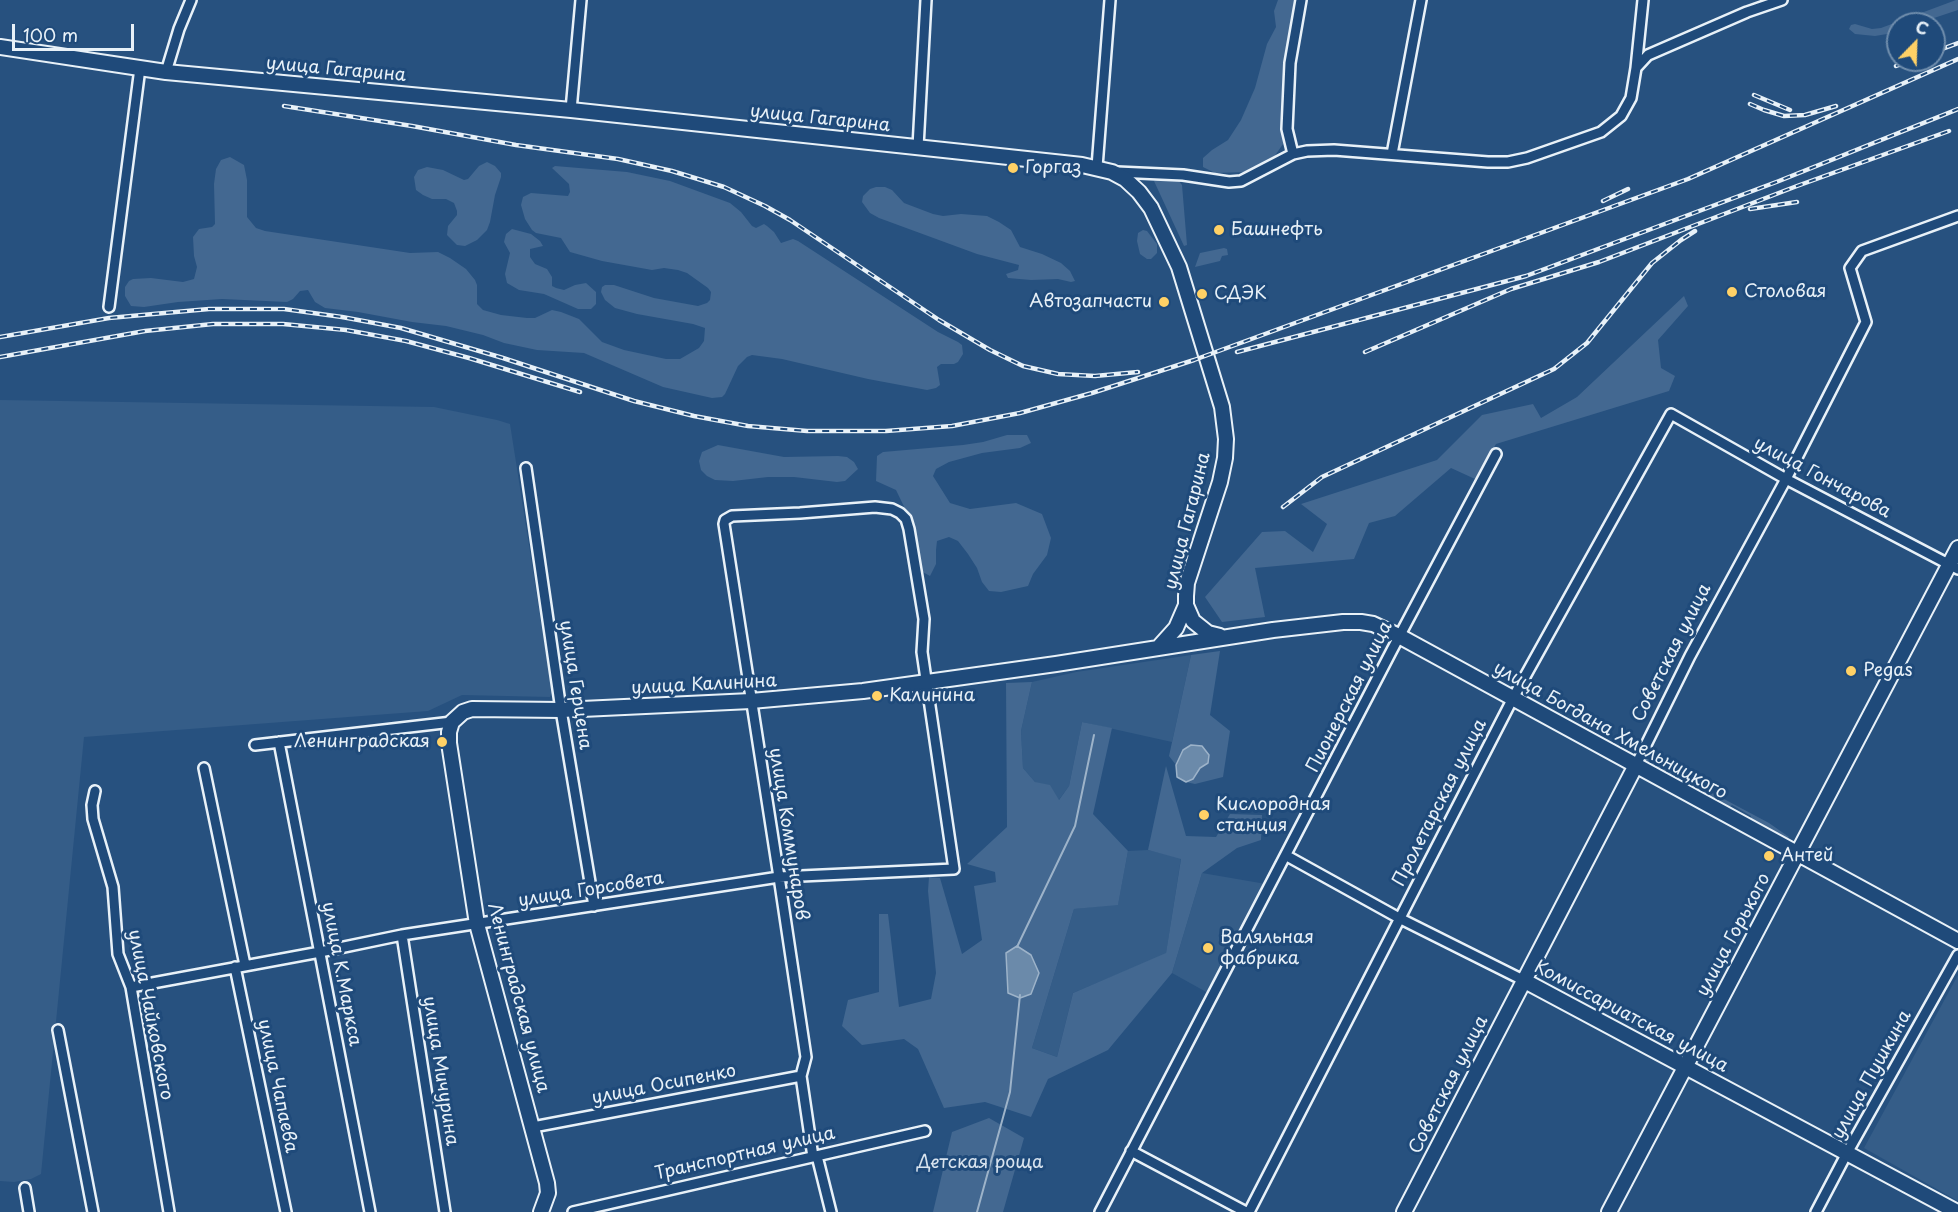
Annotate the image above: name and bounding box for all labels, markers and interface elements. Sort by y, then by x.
scale bar [15,12,136,50]
north arrow [1886,12,1946,72]
text: С [1912,14,1932,41]
text: 100 m [23,21,78,48]
street label: улица Гагарина [265,53,407,87]
street label: улица Гагарина [749,101,891,137]
place label: Горгаз [1025,157,1081,179]
marker: Горгаз [1006,161,1020,175]
place label: Башнефть [1231,219,1323,241]
marker: Башнефть [1212,223,1226,237]
place label: Столовая [1744,281,1827,303]
place label: СДЭК [1214,283,1267,305]
marker: Столовая [1725,285,1739,299]
marker: СДЭК [1195,287,1209,301]
place label: Автозапчасти [1029,291,1152,313]
marker: Автозапчасти [1157,295,1171,309]
street label: улица Гончарова [1750,433,1894,523]
street label: улица Гагарина [1161,450,1215,592]
street label: Советская улица [1628,580,1716,726]
street label: Пионерская улица [1303,618,1397,776]
street label: улица Герцена [554,619,596,751]
street label: улица Богдана Хмельницкого [1489,658,1731,804]
place label: Pegas [1863,660,1913,682]
marker: Pegas [1844,664,1858,678]
street label: улица Калинина [631,670,777,700]
place label: Калинина [889,685,975,707]
marker: Калинина [870,689,884,703]
street label: Пролетарская улица [1388,716,1492,890]
place label: Ленинградская [294,731,430,753]
marker: Ленинградская [435,735,449,749]
street label: улица Коммунаров [764,746,812,922]
place label: Кислородная станция [1216,794,1331,836]
marker: Кислородная станция [1197,808,1211,822]
place label: Антей [1781,845,1834,867]
marker: Антей [1762,849,1776,863]
street label: улица Горсовета [517,868,665,912]
street label: улица Горького [1692,870,1776,1000]
street label: улица К.Маркса [316,900,366,1048]
street label: Ленинградская улица [482,901,554,1095]
place label: Валяльная фабрика [1220,927,1314,970]
street label: улица Чайковского [123,928,177,1102]
marker: Валяльная фабрика [1201,941,1215,955]
street label: Комиссариатская улица [1530,957,1732,1077]
street label: улица Мичурина [418,995,462,1147]
street label: улица Пушкина [1828,1007,1916,1143]
street label: Советская улица [1405,1012,1493,1158]
street label: улица Чапаева [252,1017,302,1155]
street label: улица Осипенко [590,1060,738,1110]
street label: Транспортная улица [653,1123,837,1185]
park label: Детская роща [917,1152,1043,1174]

